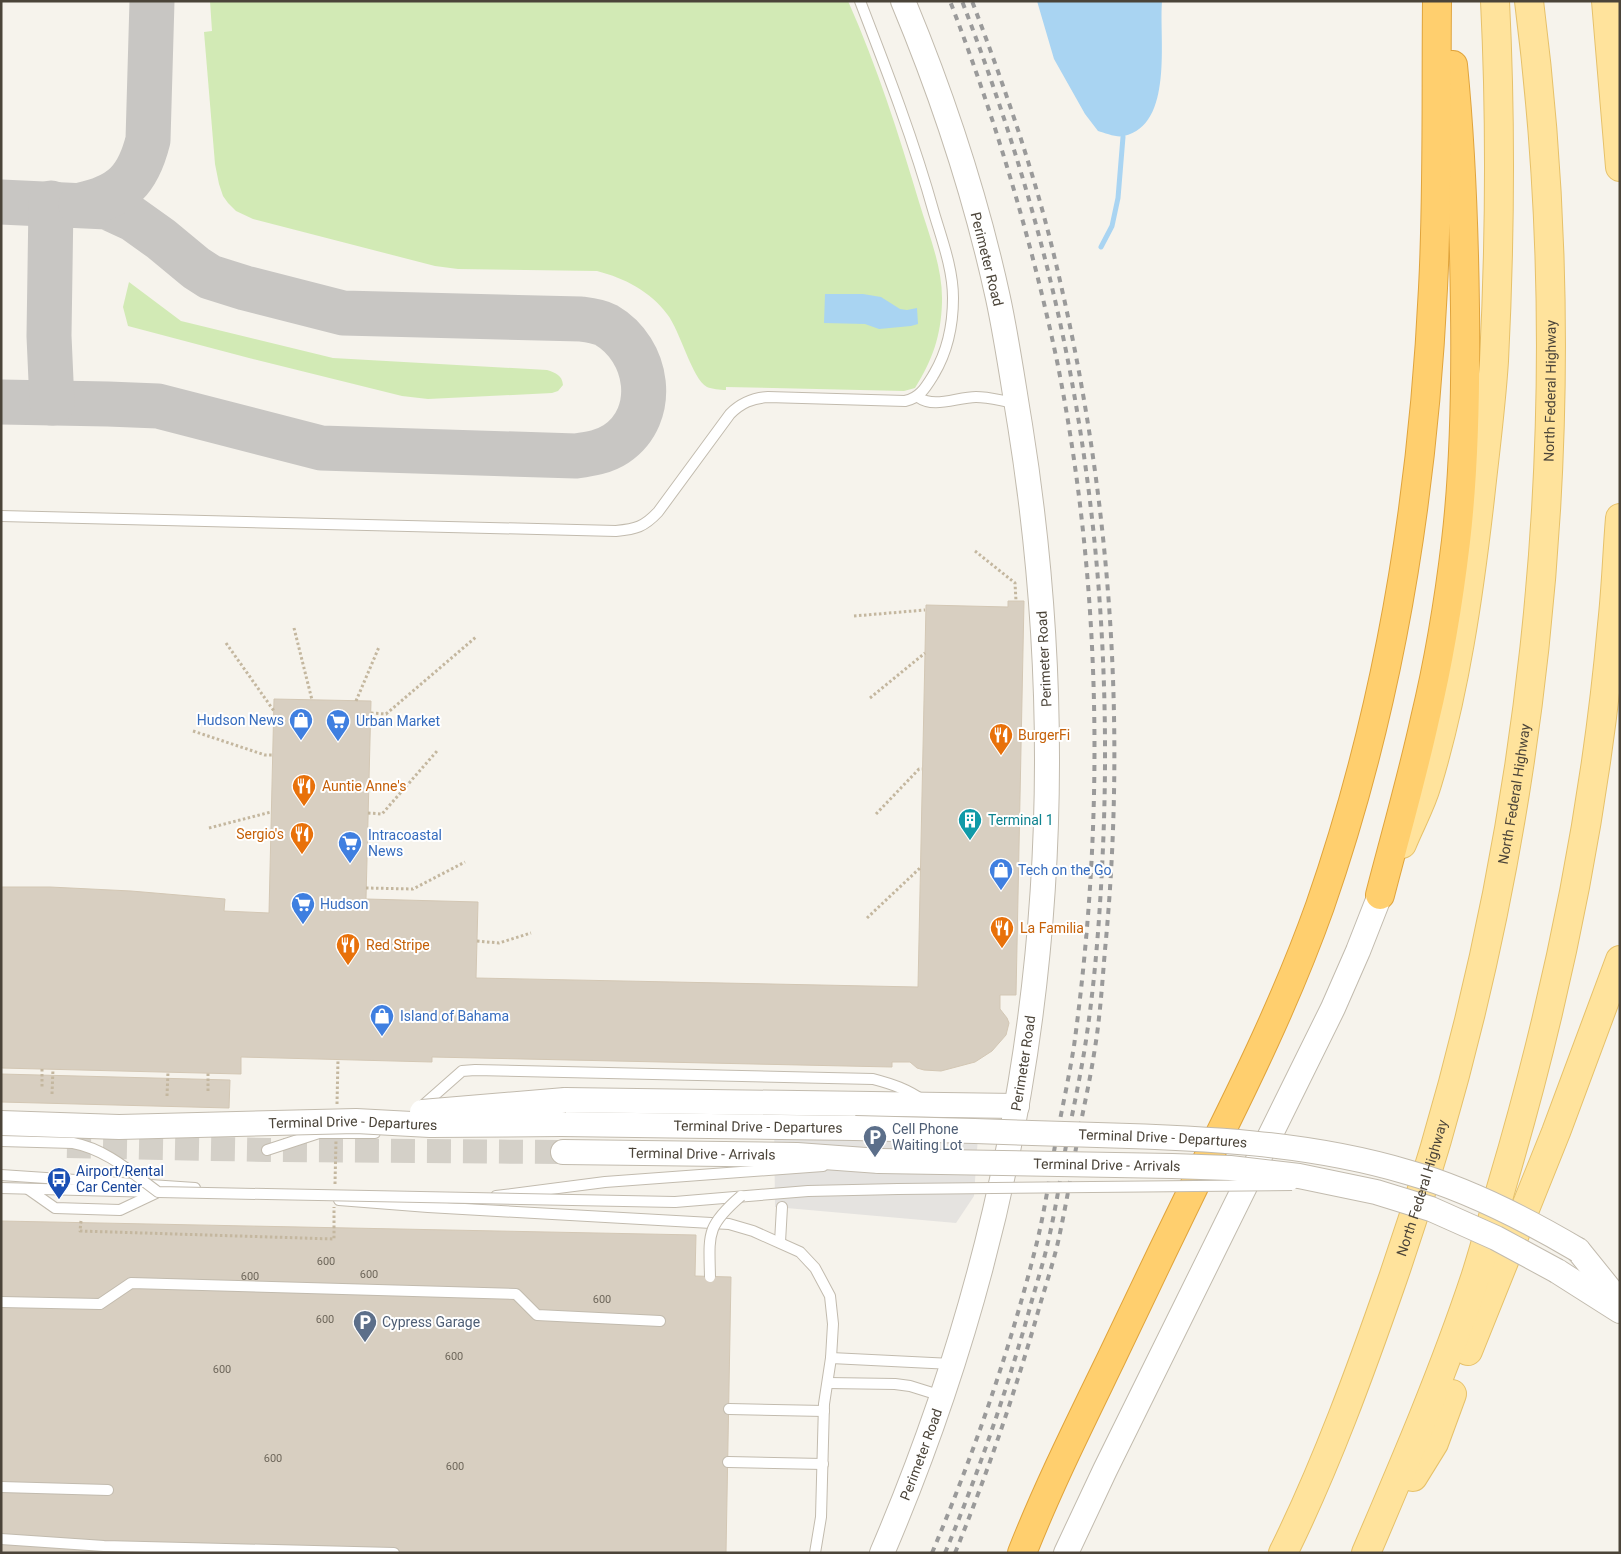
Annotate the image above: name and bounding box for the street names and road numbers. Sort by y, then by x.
street label: Perimeter Road [968,210,1006,308]
street label: North Federal Highway [1540,320,1559,462]
street label: Perimeter Road [1033,610,1055,708]
street label: North Federal Highway [1495,722,1533,865]
street label: Perimeter Road [1008,1015,1038,1112]
street label: Terminal Drive - Departures [268,1113,437,1133]
street label: North Federal Highway [1393,1117,1450,1258]
street label: Terminal Drive - Departures [673,1118,843,1136]
street label: Terminal Drive - Departures [1078,1126,1248,1151]
street label: Terminal Drive - Arrivals [628,1145,776,1163]
street label: Terminal Drive - Arrivals [1033,1156,1181,1174]
street label: Perimeter Road [897,1407,945,1503]

